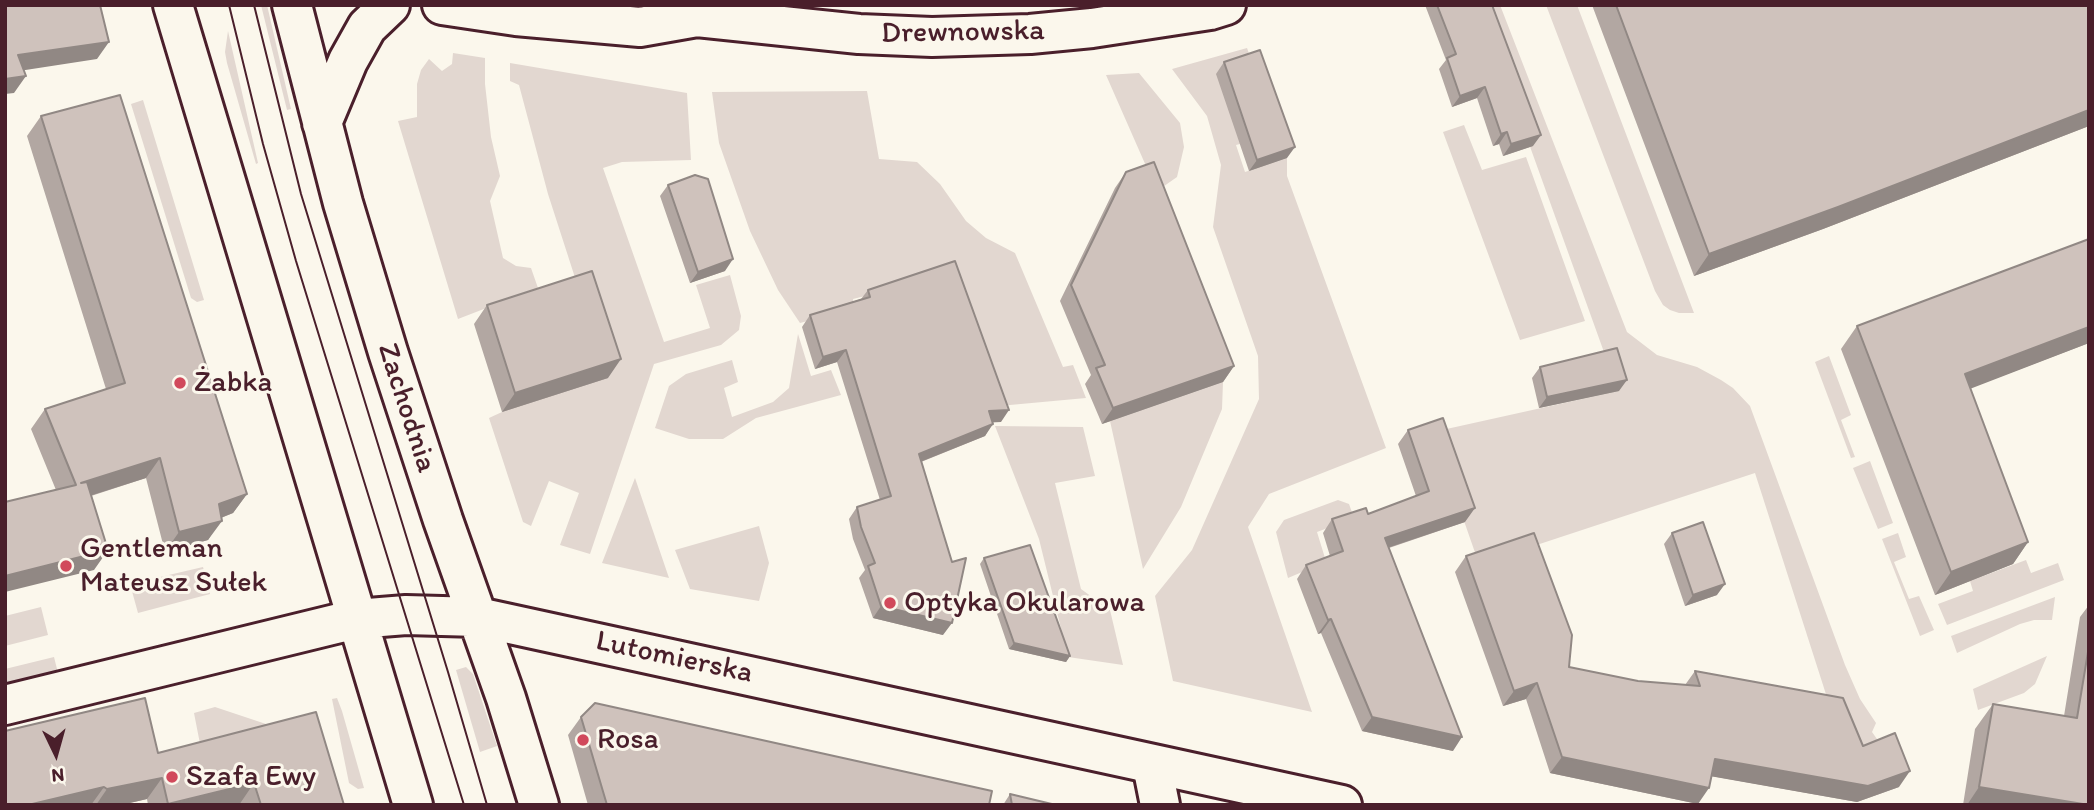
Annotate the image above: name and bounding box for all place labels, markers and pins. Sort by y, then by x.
place label: Żabka [194,365,272,401]
marker: Żabka [172,375,188,391]
place label: Gentleman Mateusz Sułek [80,531,267,602]
marker: Gentleman Mateusz Sułek [58,558,74,574]
place label: Optyka Okularowa [904,585,1145,621]
marker: Optyka Okularowa [882,595,898,611]
place label: Rosa [597,722,658,758]
marker: Rosa [575,732,591,748]
place label: Szafa Ewy [186,759,316,795]
marker: Szafa Ewy [164,769,180,785]

